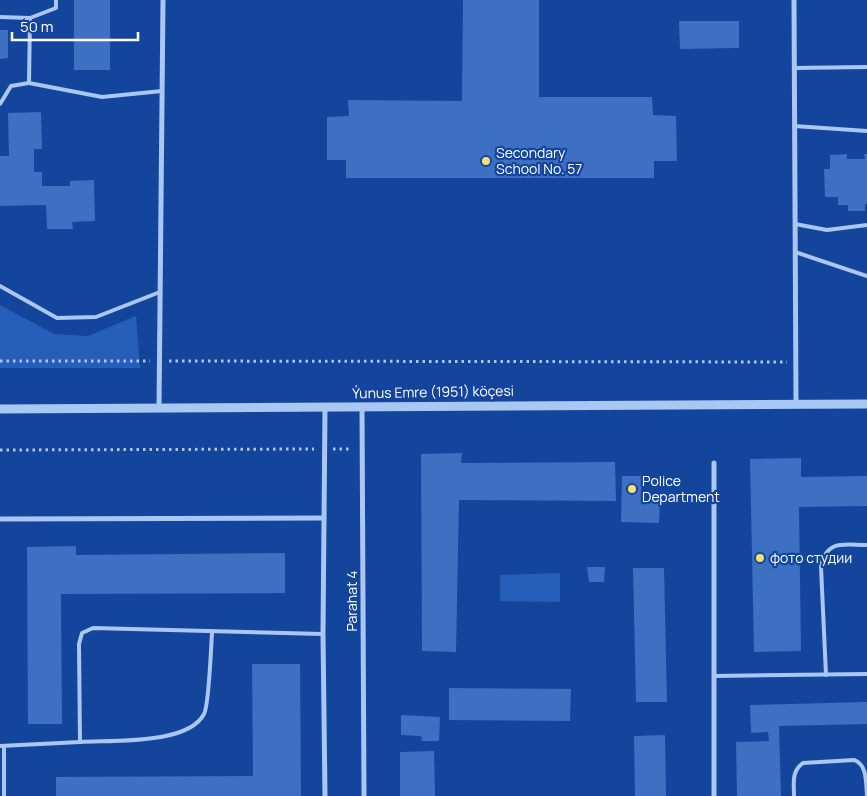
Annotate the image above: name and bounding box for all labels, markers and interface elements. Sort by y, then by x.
scale bar [12,10,139,42]
text: 50 m [20,16,54,37]
place label: Secondary School No. 57 [496,143,582,178]
marker: Secondary School No. 57 [480,155,492,167]
street label: Ýunus Emre (1951) köçesi [352,381,514,402]
place label: Police Department [642,471,720,506]
marker: Police Department [626,483,638,495]
place label: фото студии [770,548,852,567]
marker: фото студии [754,552,766,564]
street label: Parahat 4 [342,570,361,632]

